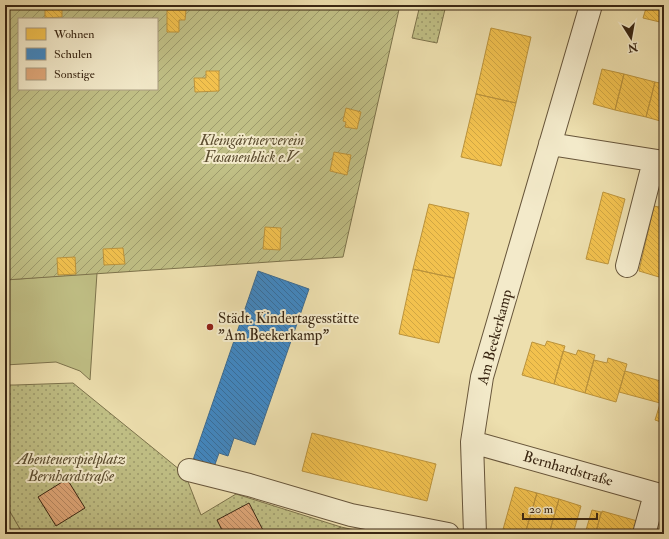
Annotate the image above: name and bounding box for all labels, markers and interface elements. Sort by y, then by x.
legend [18,18,158,90]
north arrow [611,18,651,58]
text: Wohnen [53,27,95,42]
text: N [626,40,640,55]
text: Schulen [54,47,92,62]
text: Sonstige [54,67,95,82]
park label: Kleingärtnerverein Fasanenblick e.V. [199,131,304,167]
street label: Am Beekerkamp [473,287,518,388]
place label: Städt. Kindertagesstätte "Am Beekerkamp" [218,309,359,346]
marker: Städt. Kindertagesstätte "Am Beekerkamp" [205,322,215,332]
street label: Bernhardstraße [521,447,615,491]
park label: Abenteuerspielplatz Bernhardstraße [14,450,126,486]
scale bar [523,495,597,521]
text: 20 m [529,502,554,517]

